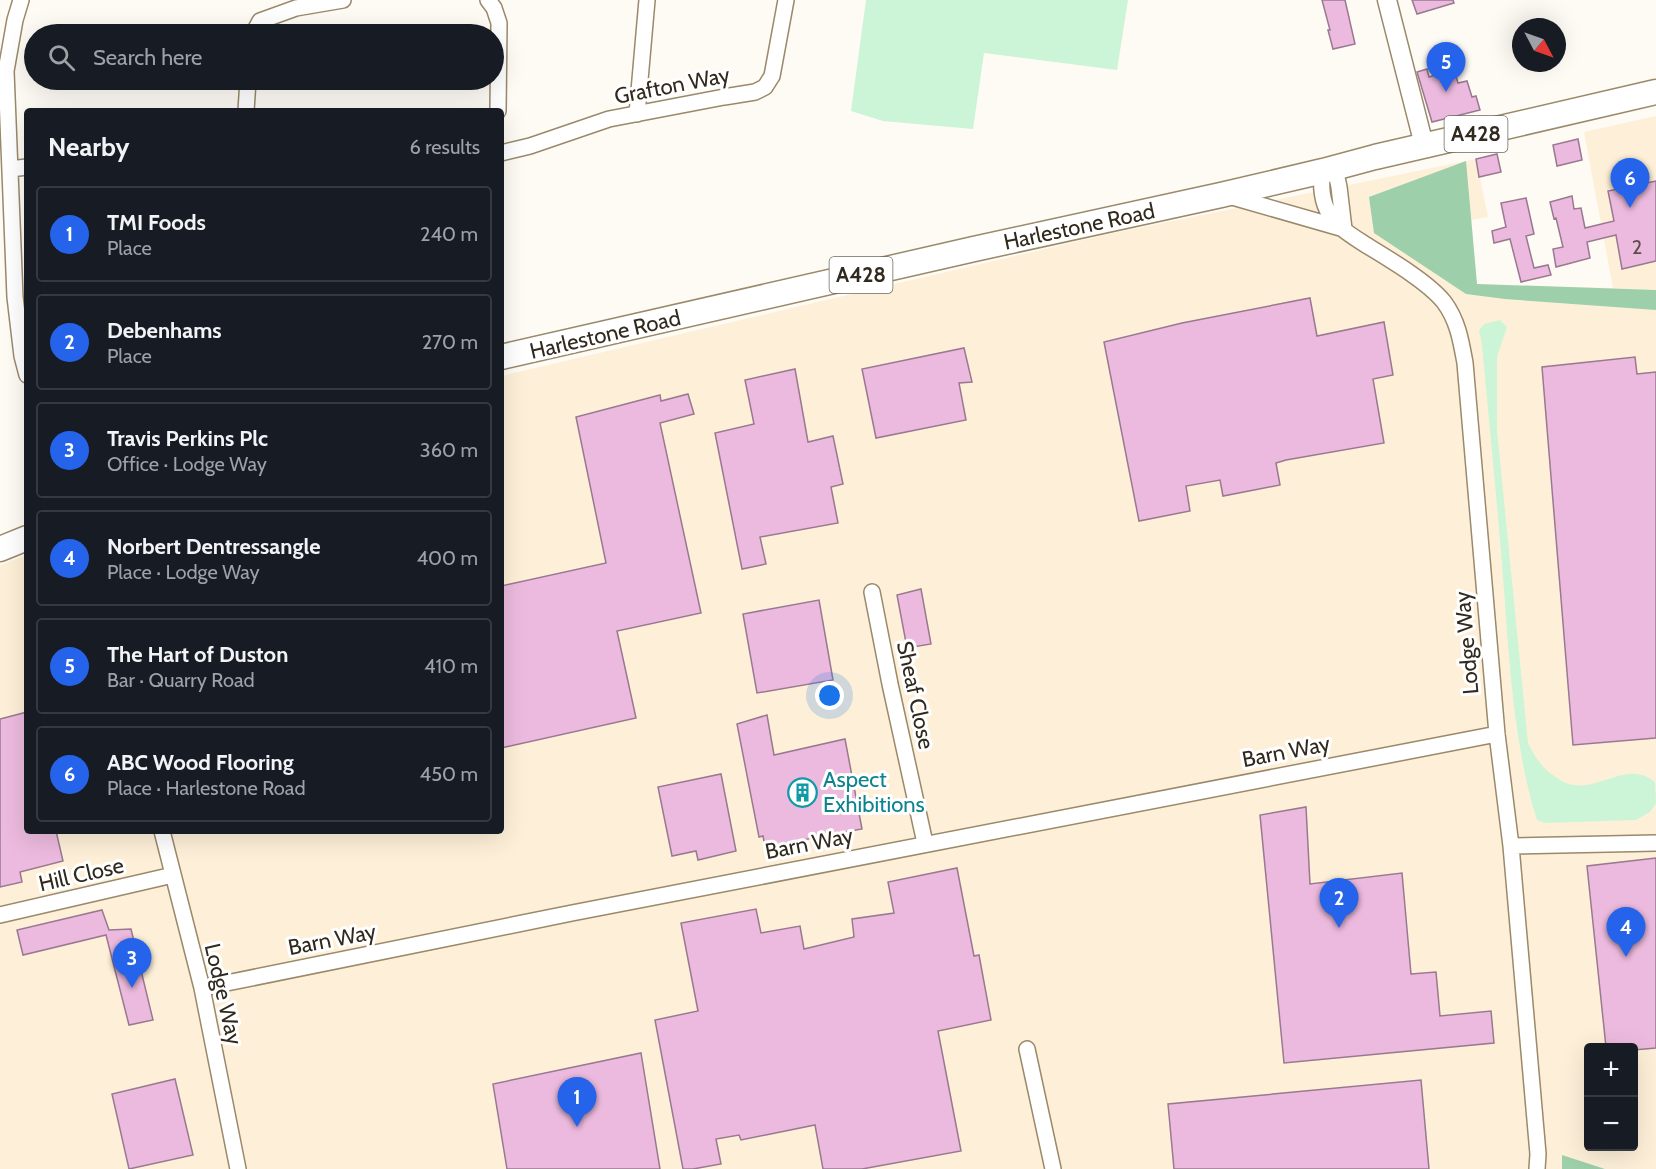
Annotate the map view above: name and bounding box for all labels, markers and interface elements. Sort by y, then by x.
north arrow [1512,18,1566,72]
search box [24,24,504,90]
icon: search [45,41,78,74]
pin: 5 [1426,42,1466,92]
text: Search here [93,44,202,71]
street label: Grafton Way [612,61,732,110]
road number: A428 [1444,116,1508,152]
text: Nearby [48,131,129,163]
text: 6 results [409,135,480,159]
pin: 6 [1610,158,1650,208]
street label: Harlestone Road [1001,197,1157,256]
text: TMI Foods [107,209,206,236]
text: 1 [66,222,73,246]
text: 240 m [420,222,478,246]
house number: 2 [1632,235,1642,259]
text: Place [107,236,152,260]
road number: A428 [830,257,892,293]
street label: Harlestone Road [527,304,683,365]
text: Debenhams [107,317,222,344]
text: 2 [64,330,75,354]
text: 270 m [422,330,478,354]
text: Place [107,344,152,368]
text: Travis Perkins Plc [107,425,268,452]
text: 3 [64,438,75,462]
text: 360 m [420,438,478,462]
text: Office · Lodge Way [107,452,267,476]
text: Norbert Dentressangle [107,533,320,560]
text: 4 [63,546,76,570]
text: 400 m [416,546,478,570]
text: Place · Lodge Way [107,560,260,584]
street label: Lodge Way [1449,590,1484,696]
street label: Sheaf Close [891,639,940,752]
text: The Hart of Duston [107,641,288,668]
text: 5 [64,654,75,678]
text: 410 m [424,654,478,678]
text: Bar · Quarry Road [107,668,255,692]
your location [815,681,844,710]
street label: Barn Way [1240,730,1332,773]
text: ABC Wood Flooring [107,749,294,776]
text: 6 [64,762,75,786]
text: 450 m [420,762,478,786]
place label: Aspect Exhibitions [823,766,925,818]
text: Place · Harlestone Road [107,776,306,800]
building icon: Aspect Exhibitions [786,776,818,808]
street label: Barn Way [763,822,855,865]
street label: Hill Close [36,852,126,897]
pin: 2 [1320,878,1358,928]
pin: 4 [1606,908,1646,957]
street label: Barn Way [286,918,378,961]
pin: 3 [112,938,152,988]
street label: Lodge Way [199,941,248,1048]
map controls [1584,1043,1638,1151]
button: + [1584,1043,1638,1097]
pin: 1 [558,1078,596,1127]
button: − [1584,1097,1638,1151]

